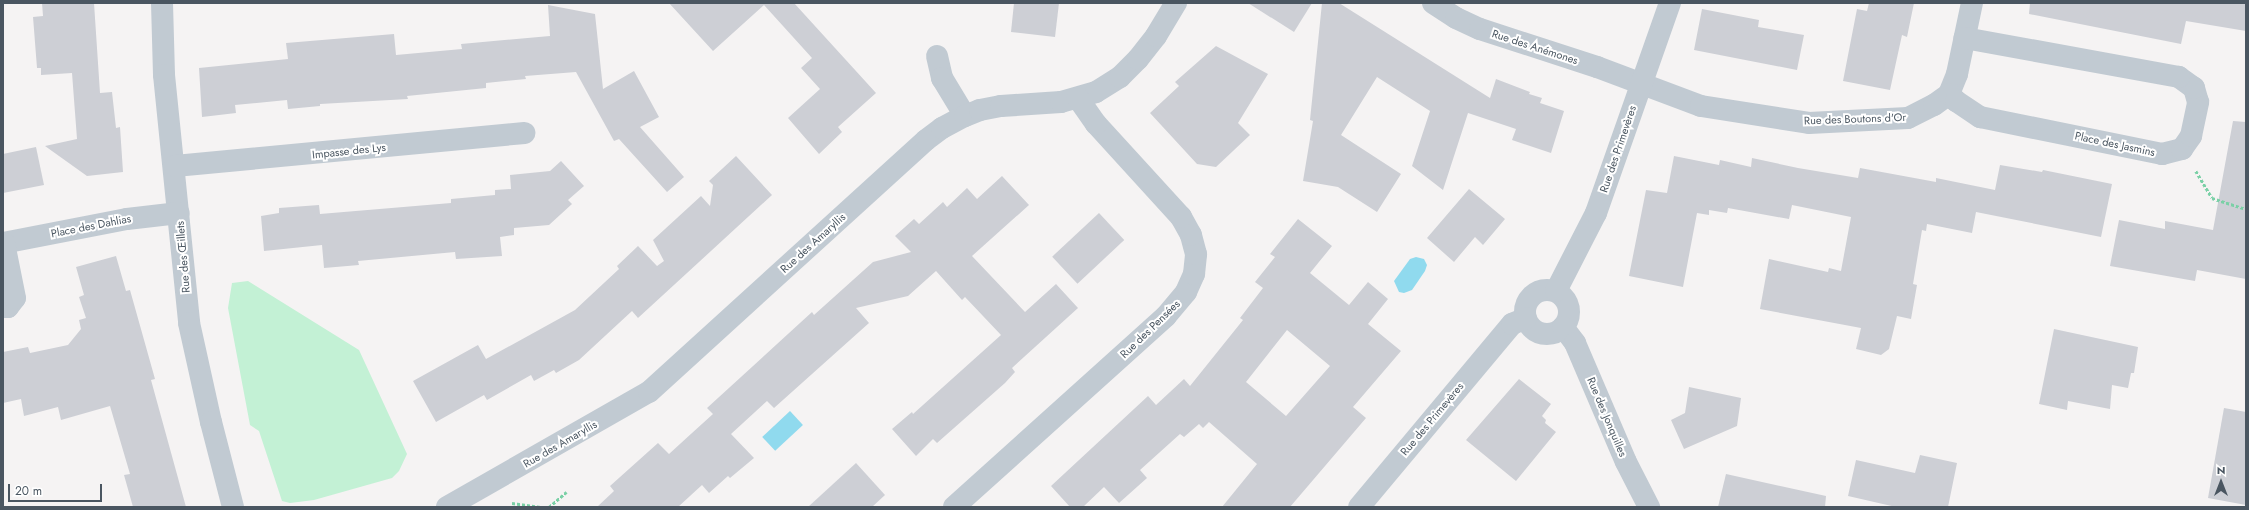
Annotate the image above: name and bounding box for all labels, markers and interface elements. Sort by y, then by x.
street label: Rue des Anémones [1490,27,1580,67]
street label: Rue des Primevères [1597,104,1639,194]
street label: Rue des Boutons d'Or [1804,111,1906,127]
street label: Place des Jasmins [2074,129,2156,159]
street label: Impasse des Lys [312,141,386,161]
street label: Rue des Amaryllis [778,210,848,276]
street label: Place des Dahlias [50,212,132,240]
street label: Rue des Œillets [173,221,193,293]
street label: Rue des Pensées [1117,297,1183,361]
street label: Rue des Jonquilles [1584,375,1630,459]
street label: Rue des Primevères [1398,380,1466,458]
street label: Rue des Amaryllis [521,418,599,470]
north arrow [2201,462,2241,502]
text: N [2217,462,2225,478]
scale bar [10,476,104,502]
text: 20 m [15,482,42,500]

